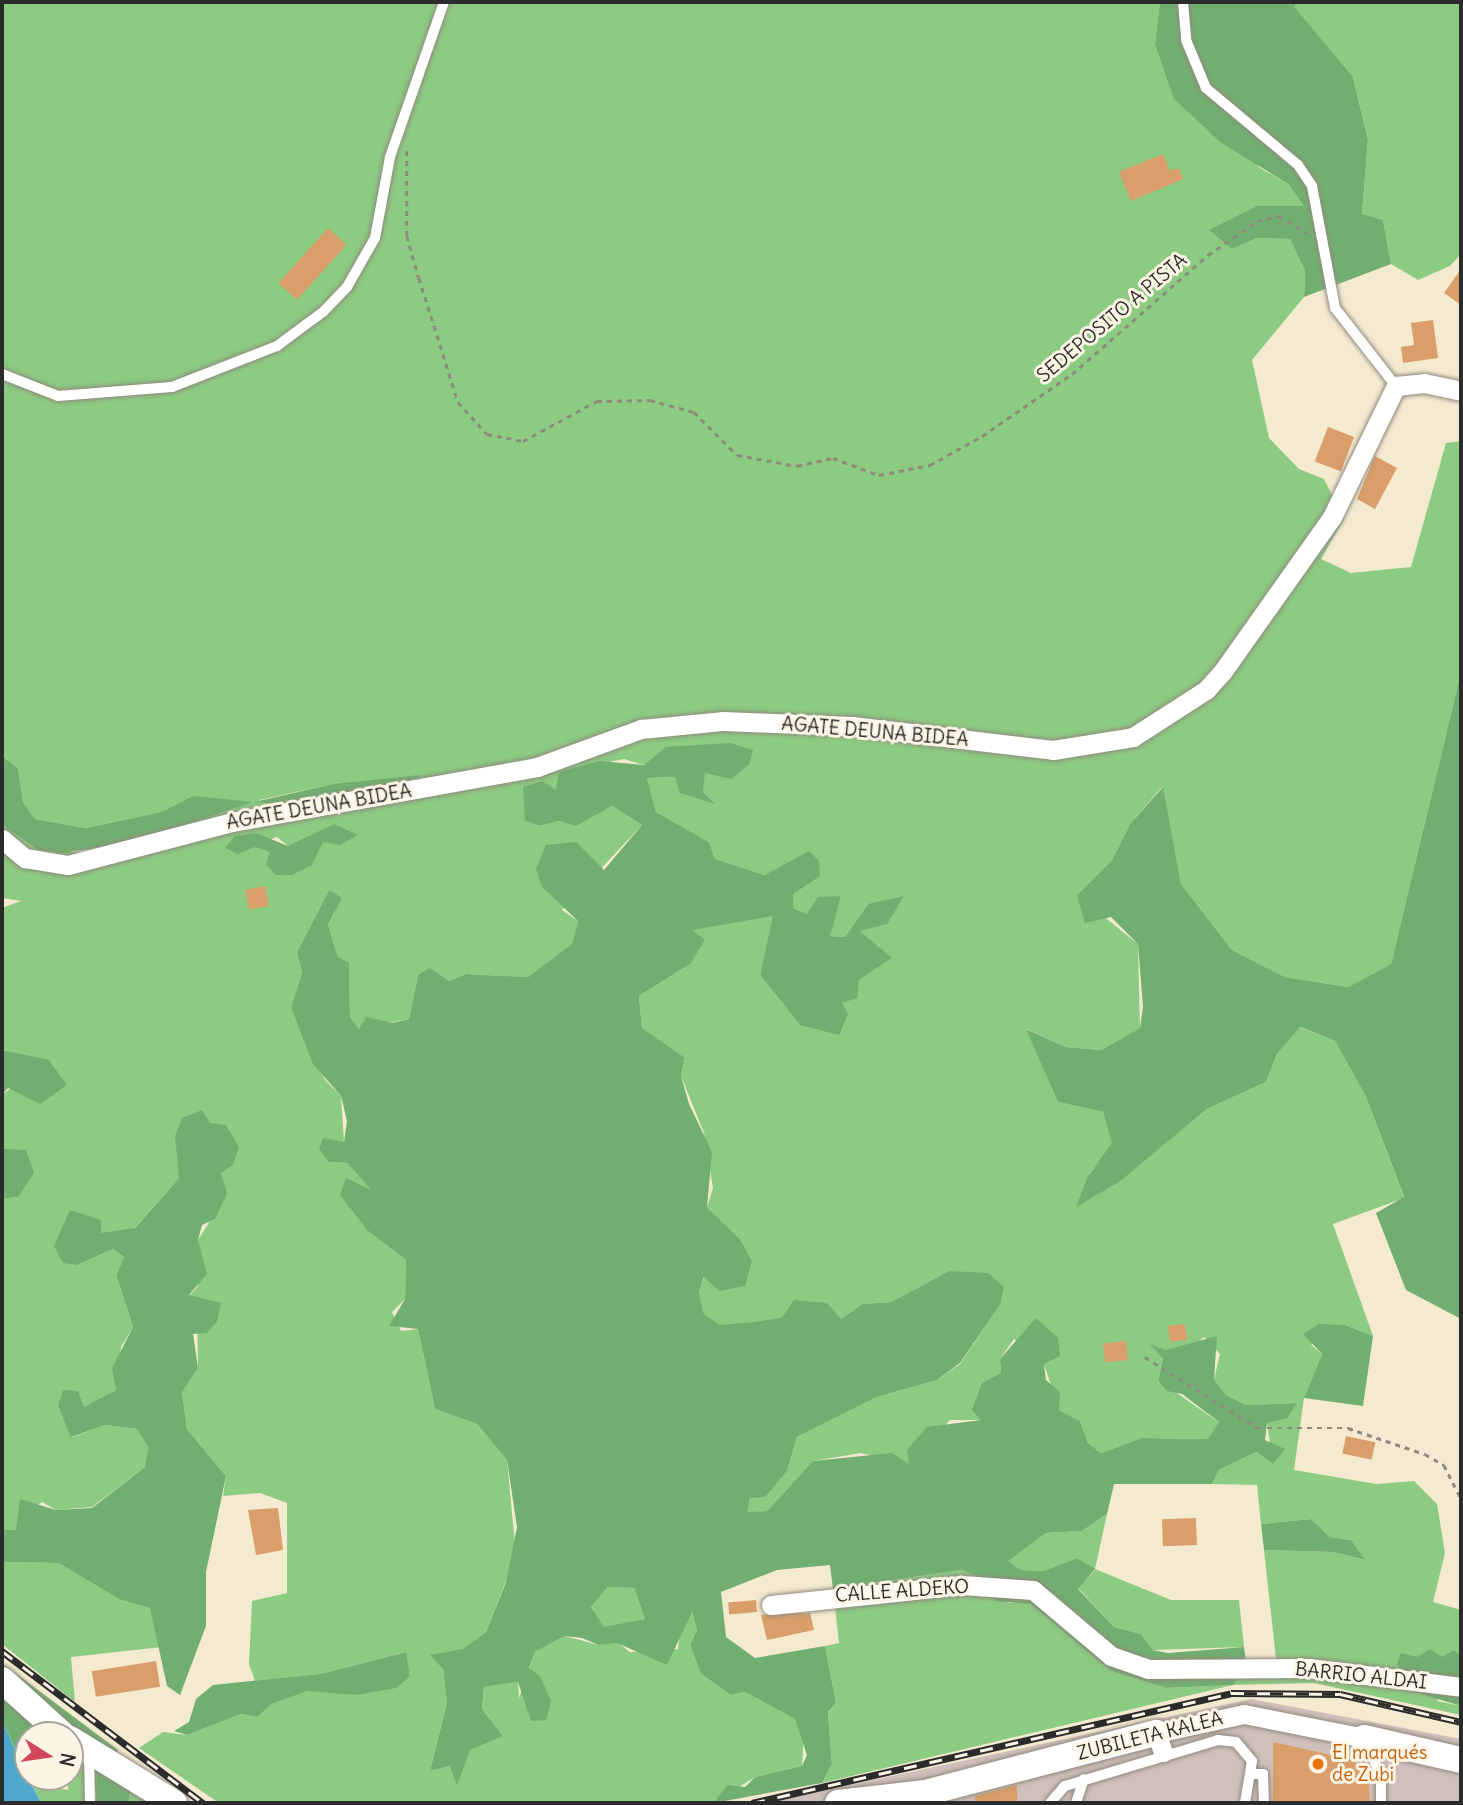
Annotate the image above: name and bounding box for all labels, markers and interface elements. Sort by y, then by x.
street label: SEDEPOSITO A PISTA [1033,249,1191,387]
street label: AGATE DEUNA BIDEA [781,712,969,752]
street label: AGATE DEUNA BIDEA [225,779,413,835]
street label: CALLE ALDEKO [834,1575,970,1607]
street label: BARRIO ALDAI [1294,1658,1428,1694]
street label: ZUBILETA KALEA [1075,1707,1225,1765]
north arrow [14,1721,84,1791]
place label: El marqués de Zubi [1332,1742,1427,1786]
text: N [54,1751,81,1769]
marker: El marqués de Zubi [1310,1756,1326,1772]

